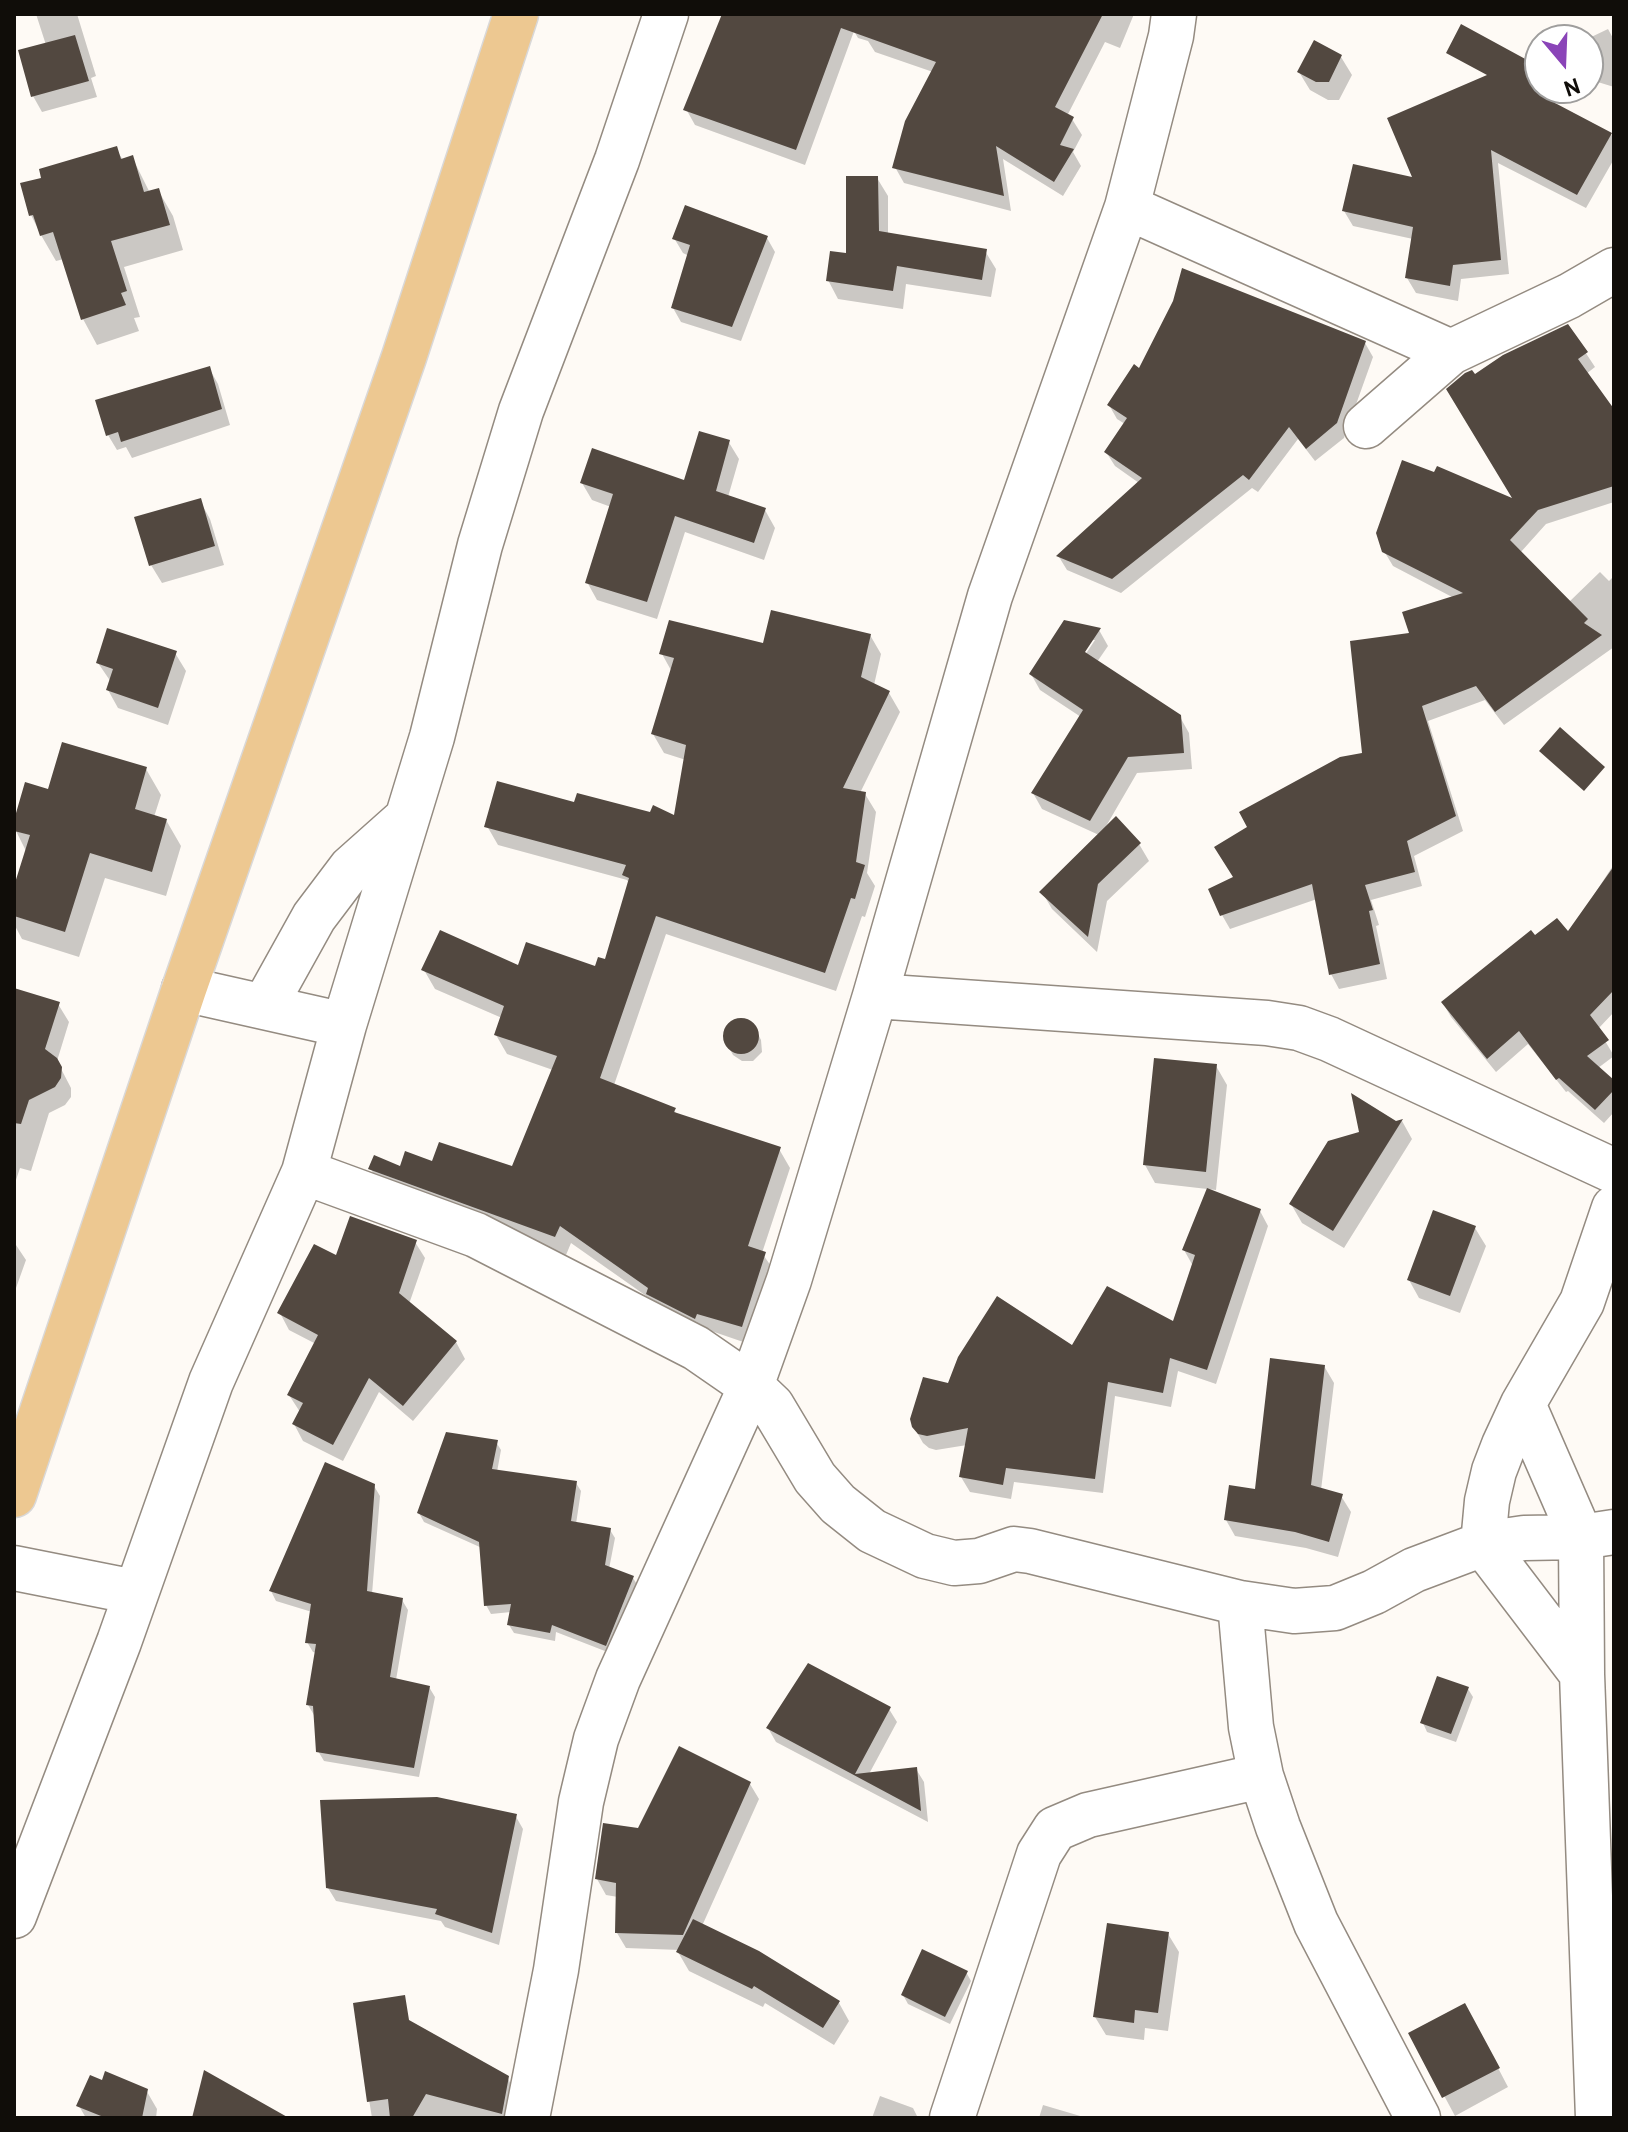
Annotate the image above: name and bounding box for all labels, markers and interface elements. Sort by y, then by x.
north arrow [1524,24,1604,104]
text: N [1559,70,1583,101]

